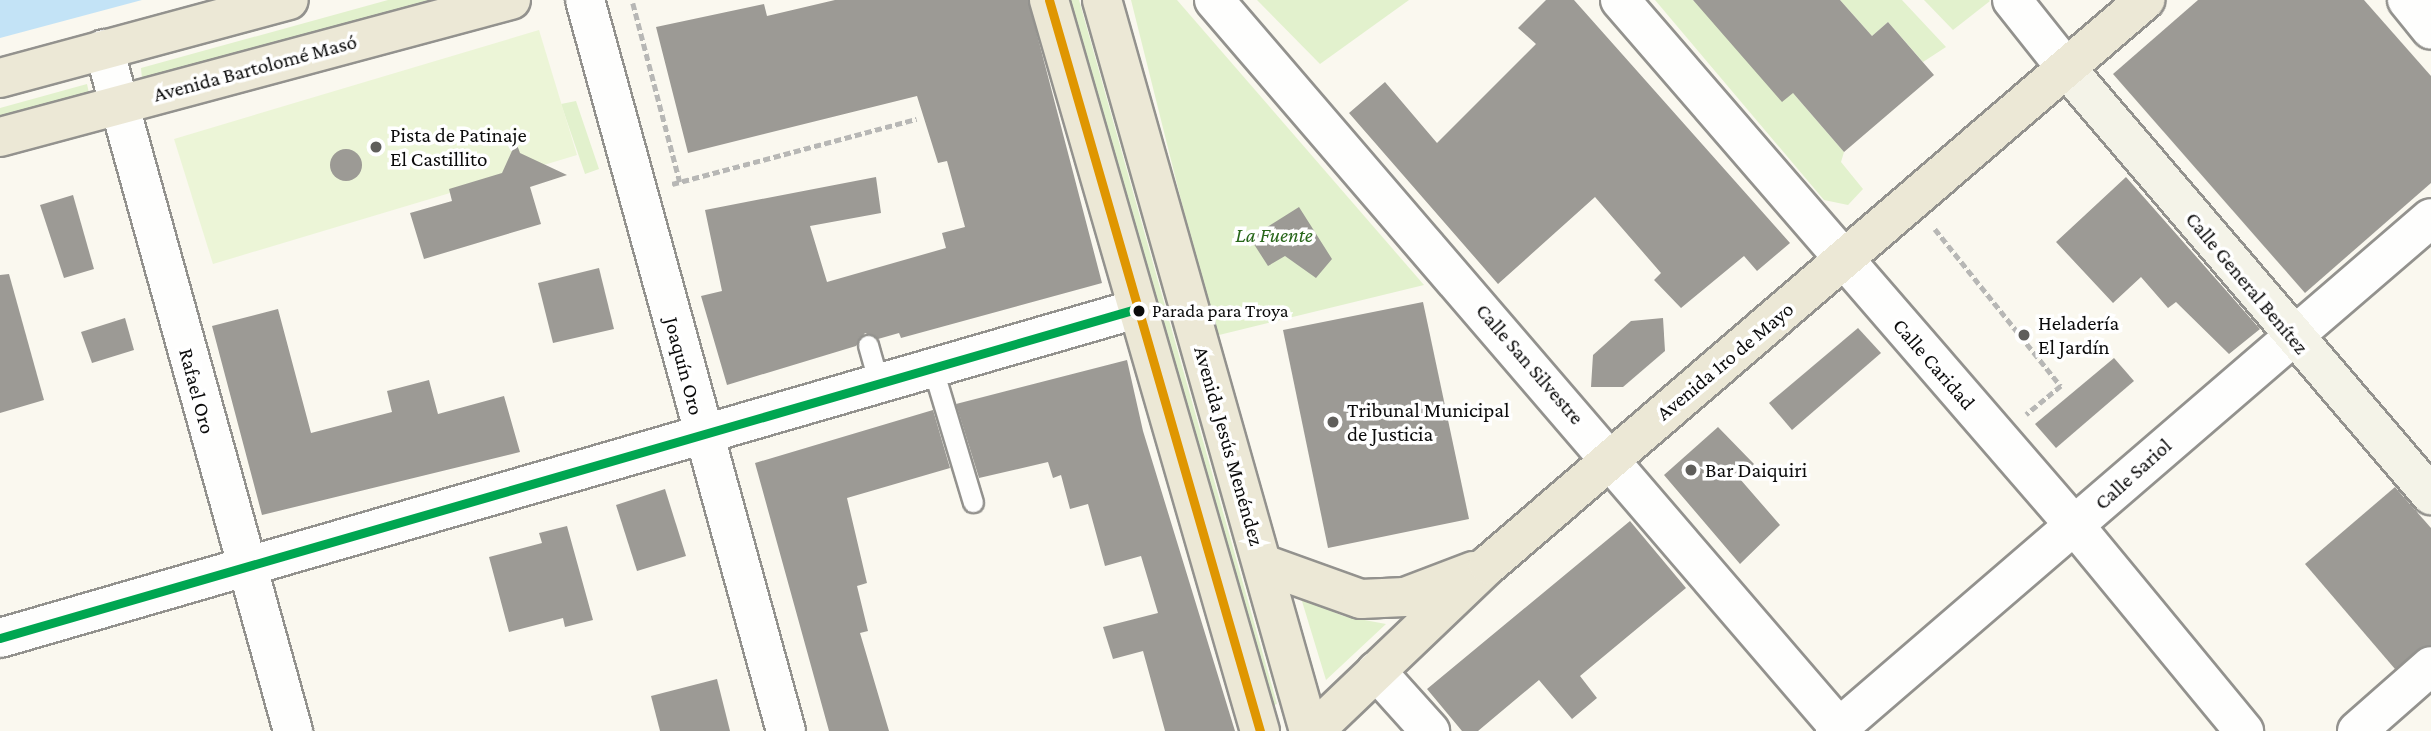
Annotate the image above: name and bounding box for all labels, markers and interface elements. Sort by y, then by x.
street label: Avenida Bartolomé Masó [151,29,359,107]
place label: Pista de Patinaje El Castillito [390,122,527,172]
marker: Pista de Patinaje El Castillito [368,139,384,155]
street label: Calle General Benítez [2180,207,2314,359]
park label: La Fuente [1235,222,1313,248]
street label: Avenida 1ro de Mayo [1651,296,1799,426]
street label: Calle San Silvestre [1471,298,1589,430]
place label: Parada para Troya [1152,300,1289,322]
marker: Parada para Troya [1132,304,1146,318]
place label: Heladería El Jardín [2038,310,2119,360]
street label: Calle Caridad [1887,313,1981,415]
street label: Joaquín Oro [659,314,709,418]
marker: Heladería El Jardín [2016,327,2032,343]
street label: Avenida Jesús Menéndez [1188,343,1270,549]
street label: Rafael Oro [174,346,220,436]
place label: Tribunal Municipal de Justicia [1347,397,1510,447]
marker: Tribunal Municipal de Justicia [1325,414,1341,430]
street label: Calle Sariol [2089,433,2177,515]
place label: Bar Daiquiri [1705,457,1807,483]
marker: Bar Daiquiri [1683,462,1699,478]

